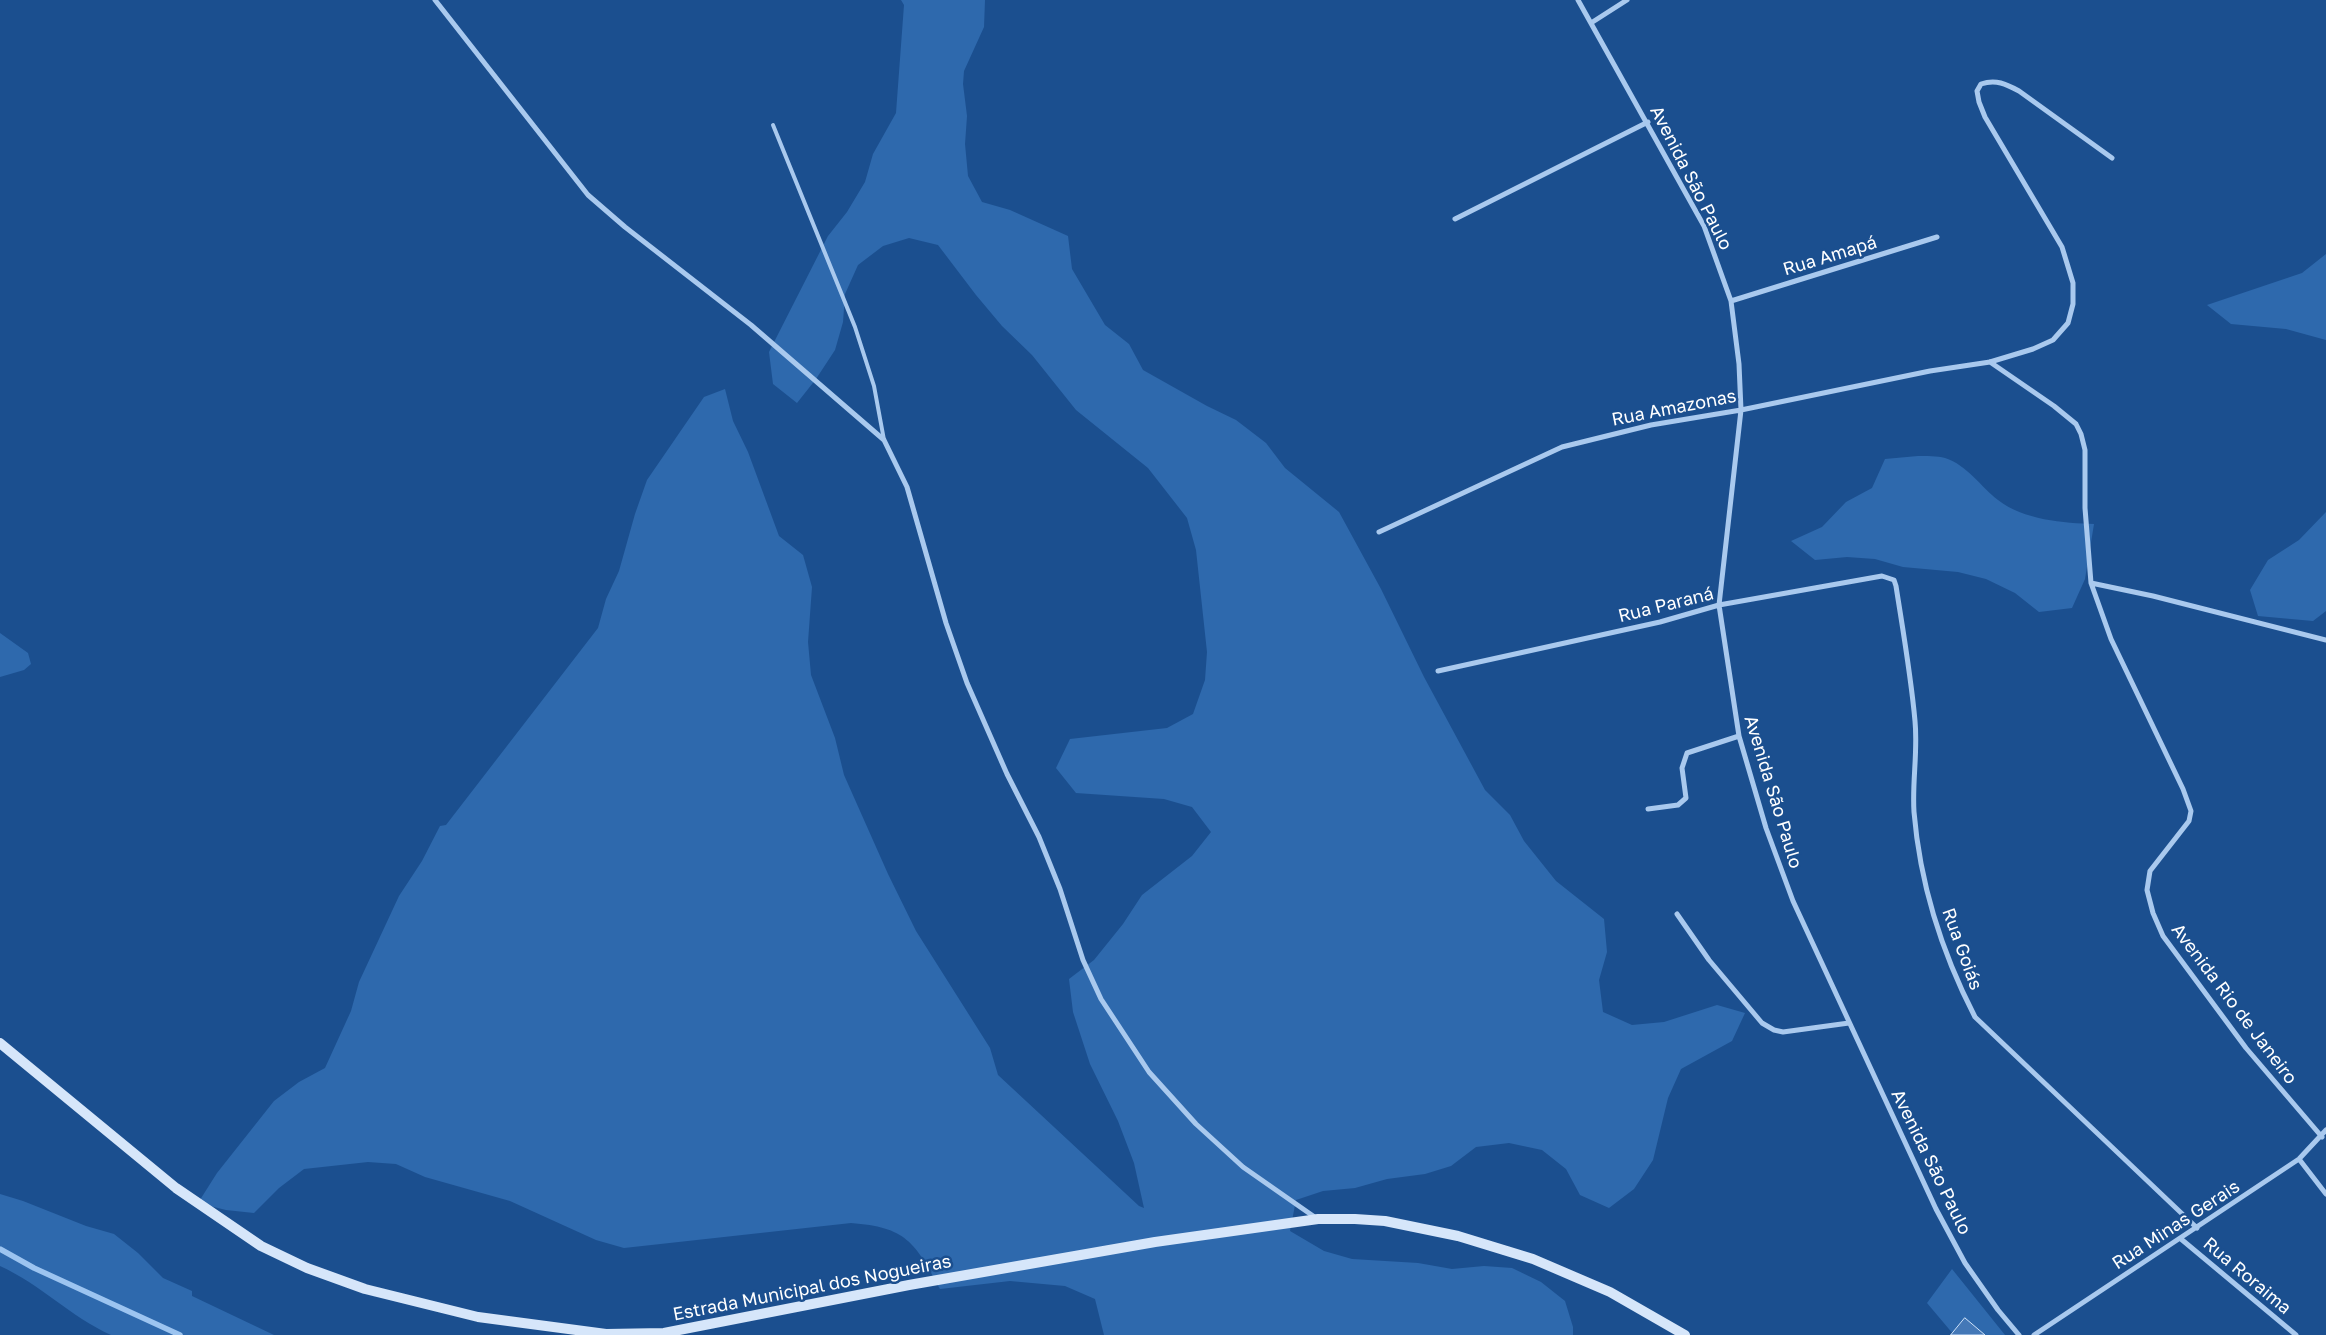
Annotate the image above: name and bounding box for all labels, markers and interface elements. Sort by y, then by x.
street label: Avenida São Paulo [1645,102,1737,254]
street label: Rua Amapá [1781,232,1879,280]
street label: Rua Amazonas [1610,385,1738,431]
street label: Rua Paraná [1616,583,1716,627]
street label: Avenida São Paulo [1739,713,1807,871]
street label: Rua Goiás [1937,905,1987,993]
street label: Avenida Rio de Janeiro [2167,920,2301,1088]
street label: Avenida São Paulo [1886,1086,1976,1238]
street label: Rua Minas Gerais [2108,1176,2244,1274]
street label: Rua Roraima [2199,1233,2295,1319]
street label: Estrada Municipal dos Nogueiras [671,1250,953,1326]

